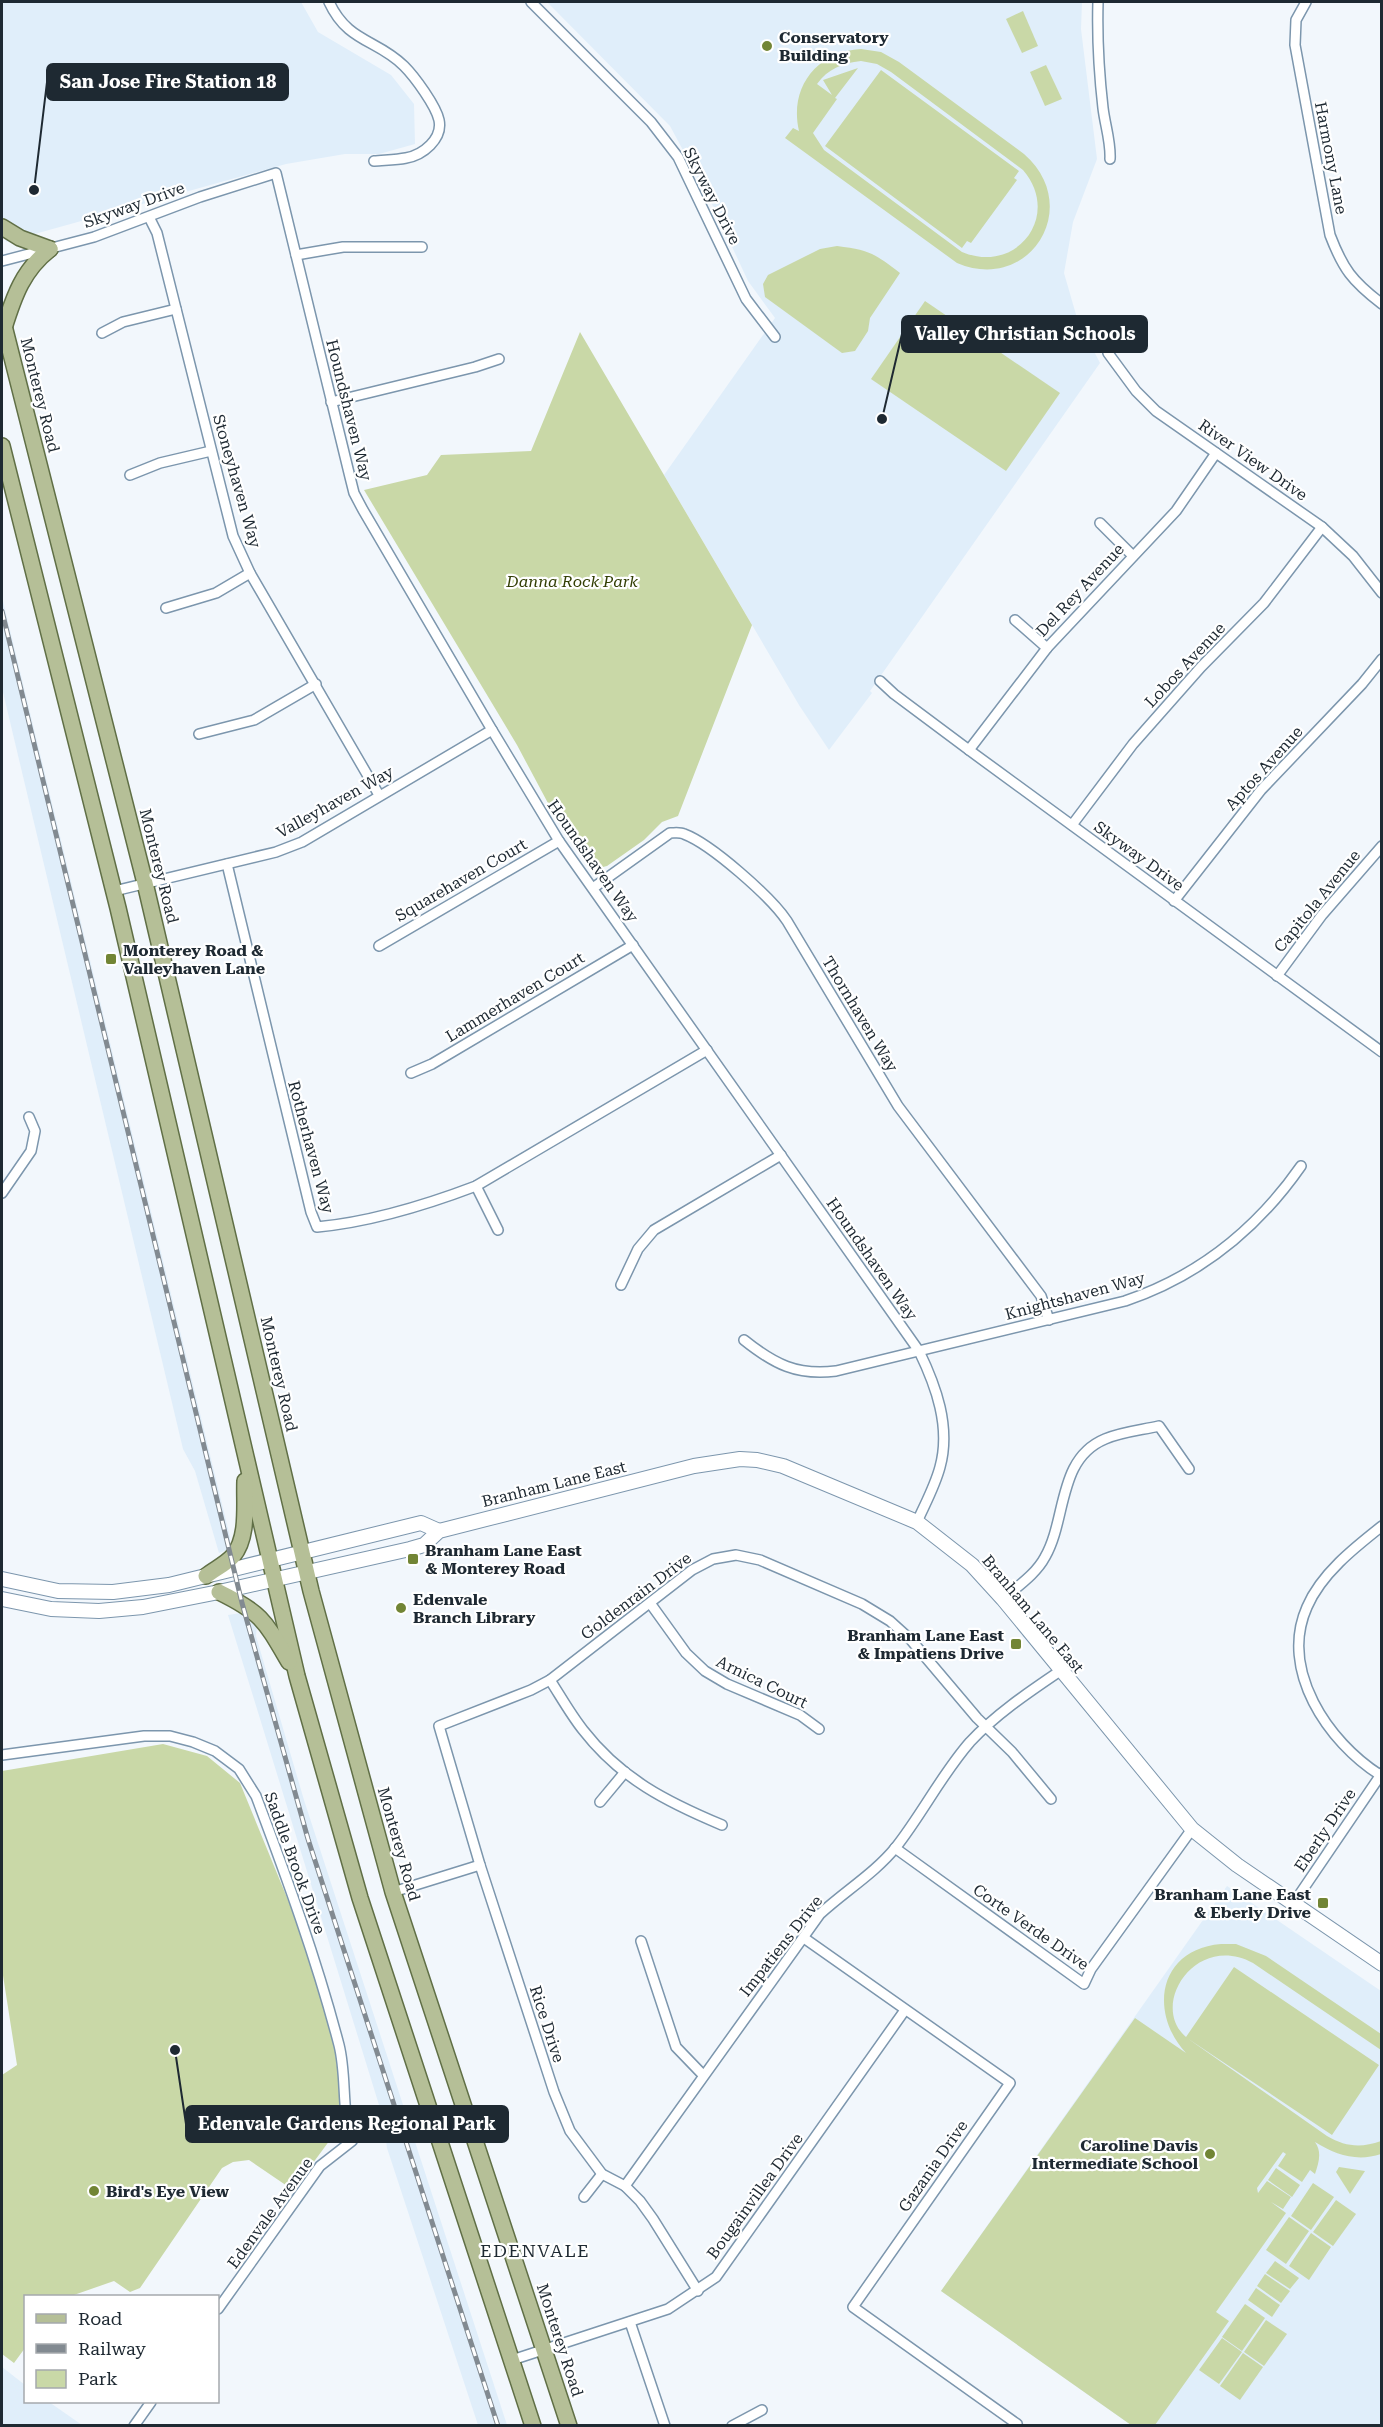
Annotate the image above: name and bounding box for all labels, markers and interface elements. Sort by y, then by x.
place label: Conservatory Building [779,28,889,65]
marker: Conservatory Building [760,39,774,53]
callout: San Jose Fire Station 18 [47,64,288,100]
text: San Jose Fire Station 18 [60,71,276,92]
street label: Harmony Lane [1311,100,1351,216]
street label: Skyway Drive [679,144,745,248]
street label: Skyway Drive [81,178,187,232]
callout: Valley Christian Schools [902,316,1147,352]
text: Valley Christian Schools [914,323,1136,344]
street label: Monterey Road [17,336,63,454]
street label: Houndshaven Way [322,337,376,483]
street label: Stoneyhaven Way [209,412,265,550]
street label: River View Drive [1195,415,1311,505]
street label: Del Rey Avenue [1032,539,1128,641]
park label: Danna Rock Park [505,572,638,591]
street label: Lobos Avenue [1141,619,1229,711]
street label: Aptos Avenue [1221,722,1307,814]
street label: Valleyhaven Way [273,762,397,842]
street label: Houndshaven Way [544,796,643,926]
street label: Monterey Road [136,807,182,925]
street label: Skyway Drive [1090,817,1188,895]
street label: Squarehaven Court [392,835,530,925]
street label: Capitola Avenue [1270,846,1364,956]
place label: Monterey Road & Valleyhaven Lane [123,941,265,978]
street label: Lammerhaven Court [442,948,588,1046]
marker: Monterey Road & Valleyhaven Lane [104,952,118,966]
street label: Thornhaven Way [818,953,902,1076]
street label: Rotherhaven Way [284,1079,338,1216]
street label: Houndshaven Way [823,1194,922,1324]
street label: Knightshaven Way [1003,1268,1148,1324]
street label: Monterey Road [257,1315,301,1433]
street label: Branham Lane East [480,1457,628,1511]
place label: Branham Lane East & Monterey Road [425,1541,582,1578]
street label: Goldenrain Drive [577,1548,695,1644]
street label: Branham Lane East [978,1551,1088,1677]
marker: Branham Lane East & Monterey Road [406,1552,420,1566]
place label: Edenvale Branch Library [413,1590,536,1627]
marker: Edenvale Branch Library [394,1601,408,1615]
place label: Branham Lane East & Impatiens Drive [847,1626,1004,1663]
marker: Branham Lane East & Impatiens Drive [1009,1637,1023,1651]
street label: Arnica Court [713,1652,811,1712]
street label: Monterey Road [374,1785,424,1903]
street label: Eberly Drive [1290,1785,1360,1875]
street label: Saddle Brook Drive [260,1789,330,1937]
street label: Corte Verde Drive [969,1880,1093,1974]
place label: Branham Lane East & Eberly Drive [1154,1885,1311,1922]
street label: Impatiens Drive [736,1892,826,2000]
marker: Branham Lane East & Eberly Drive [1316,1896,1330,1910]
street label: Rice Drive [526,1983,568,2065]
callout: Edenvale Gardens Regional Park [186,2106,508,2142]
text: Edenvale Gardens Regional Park [198,2113,497,2134]
street label: Gazania Drive [894,2116,972,2215]
street label: Bougainvillea Drive [703,2129,807,2263]
place label: Caroline Davis Intermediate School [1032,2136,1199,2173]
marker: Caroline Davis Intermediate School [1203,2147,1217,2161]
street label: Edenvale Avenue [223,2154,317,2272]
place label: Bird's Eye View [106,2182,229,2201]
marker: Bird's Eye View [87,2184,101,2198]
district label: EDENVALE [480,2240,590,2261]
street label: Monterey Road [533,2281,587,2399]
legend [24,2295,219,2403]
text: Road [78,2308,123,2329]
text: Railway [78,2338,146,2359]
text: Park [78,2368,118,2389]

